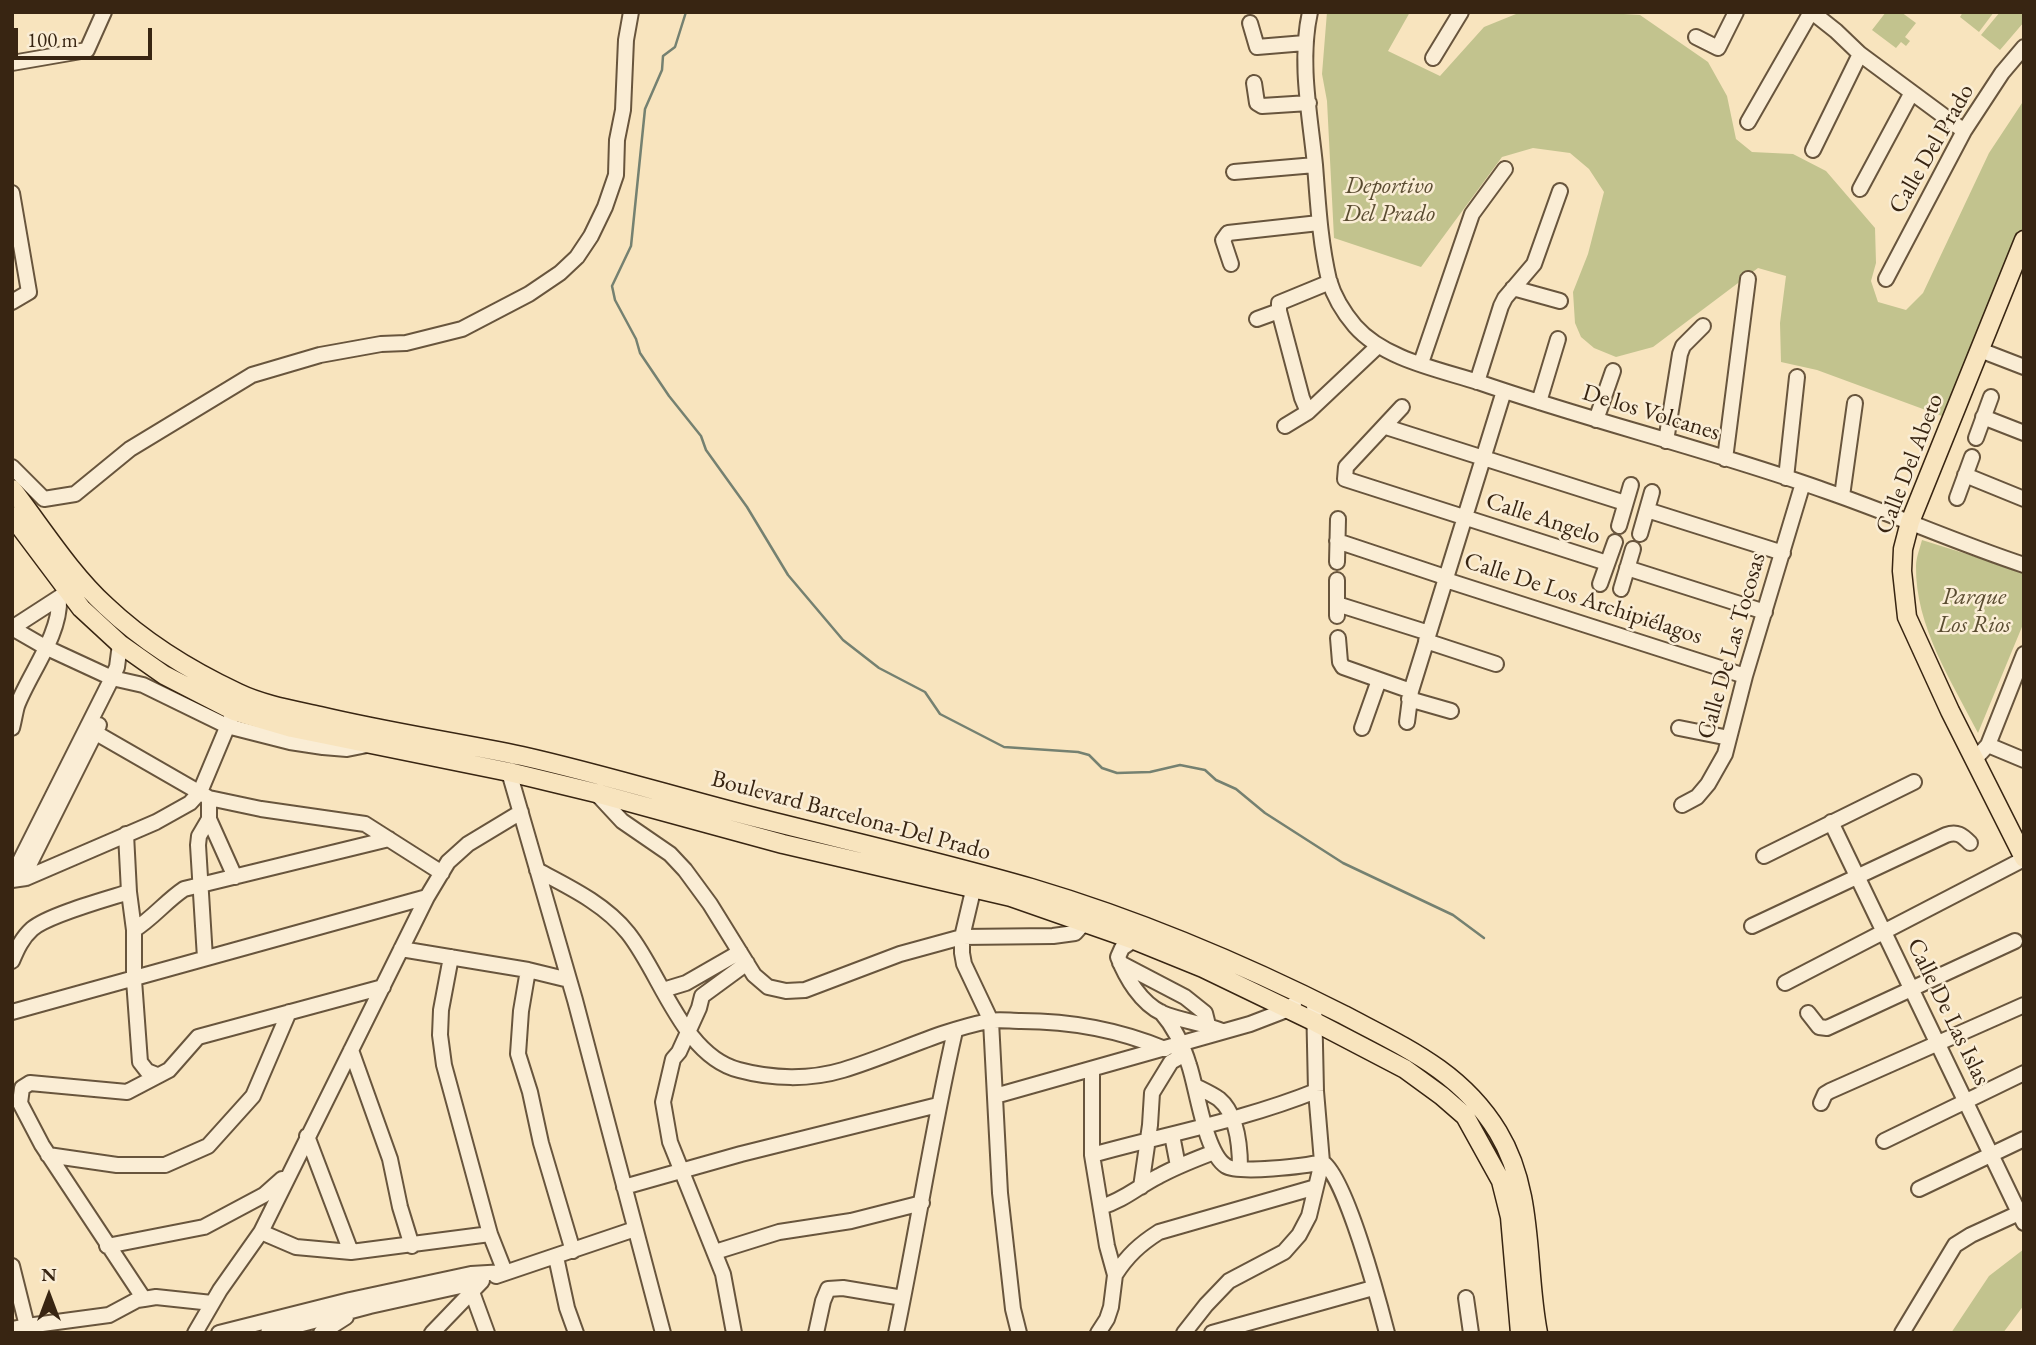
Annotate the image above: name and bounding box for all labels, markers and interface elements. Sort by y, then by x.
scale bar [18,14,156,58]
text: 100 m [27,26,78,53]
street label: Calle Del Prado [1883,79,1981,219]
park label: Deportivo Del Prado [1343,172,1435,228]
street label: De los Volcanes [1579,378,1723,448]
street label: Calle Del Abeto [1870,390,1950,538]
street label: Calle Angelo [1482,487,1604,551]
street label: Calle De Los Archipiélagos [1460,547,1706,651]
street label: Calle De Las Tocosas [1692,550,1772,742]
park label: Parque Los Rios [1937,583,2011,639]
street label: Boulevard Barcelona-Del Prado [708,765,994,867]
street label: Calle De Las Islas [1900,934,1996,1090]
north arrow [14,1261,84,1331]
text: N [41,1262,57,1287]

